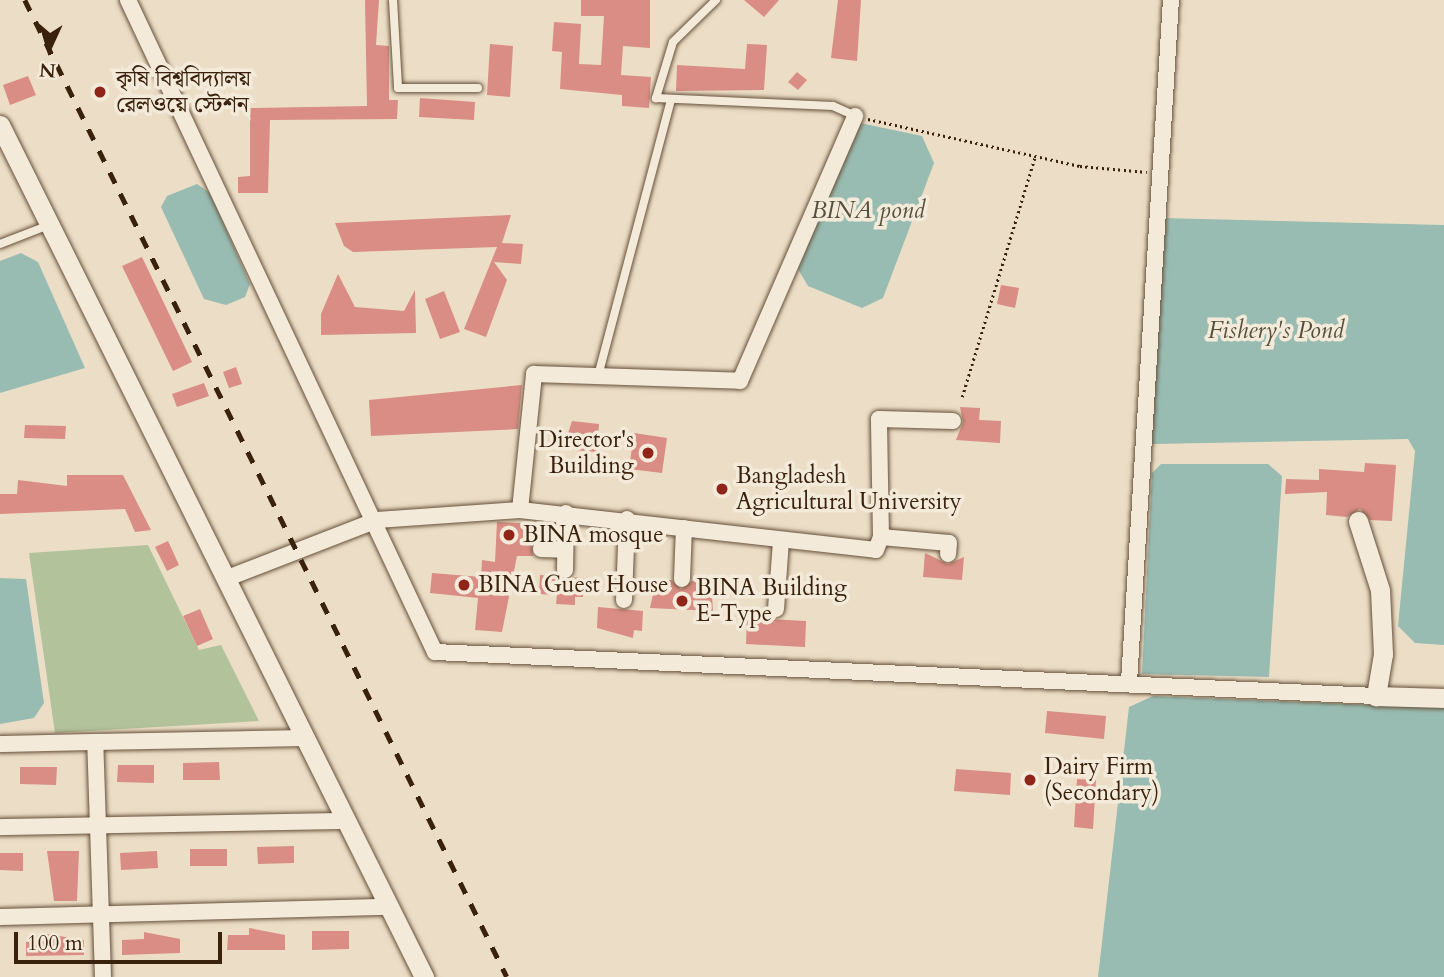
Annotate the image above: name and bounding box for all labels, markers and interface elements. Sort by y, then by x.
north arrow [14,14,84,84]
text: N [38,56,57,83]
place label: কৃষি বিশ্ববিদ্যালয় রেলওয়ে স্টেশন [116,65,251,119]
marker: কৃষি বিশ্ববিদ্যালয় রেলওয়ে স্টেশন [90,82,110,102]
water label: BINA pond [811,197,925,225]
water label: Fishery's Pond [1208,317,1344,345]
place label: Director's Building [539,426,634,480]
marker: Director's Building [640,445,656,461]
place label: Bangladesh Agricultural University [736,462,962,516]
marker: Bangladesh Agricultural University [714,481,730,497]
place label: BINA mosque [523,521,664,549]
marker: BINA mosque [501,527,517,543]
place label: BINA Guest House [478,571,668,599]
place label: BINA Building E-Type [696,574,847,628]
marker: BINA Guest House [456,577,472,593]
marker: BINA Building E-Type [674,593,690,609]
place label: Dairy Firm (Secondary) [1044,753,1159,807]
marker: Dairy Firm (Secondary) [1022,772,1038,788]
scale bar [18,918,226,962]
text: 100 m [27,929,83,958]

